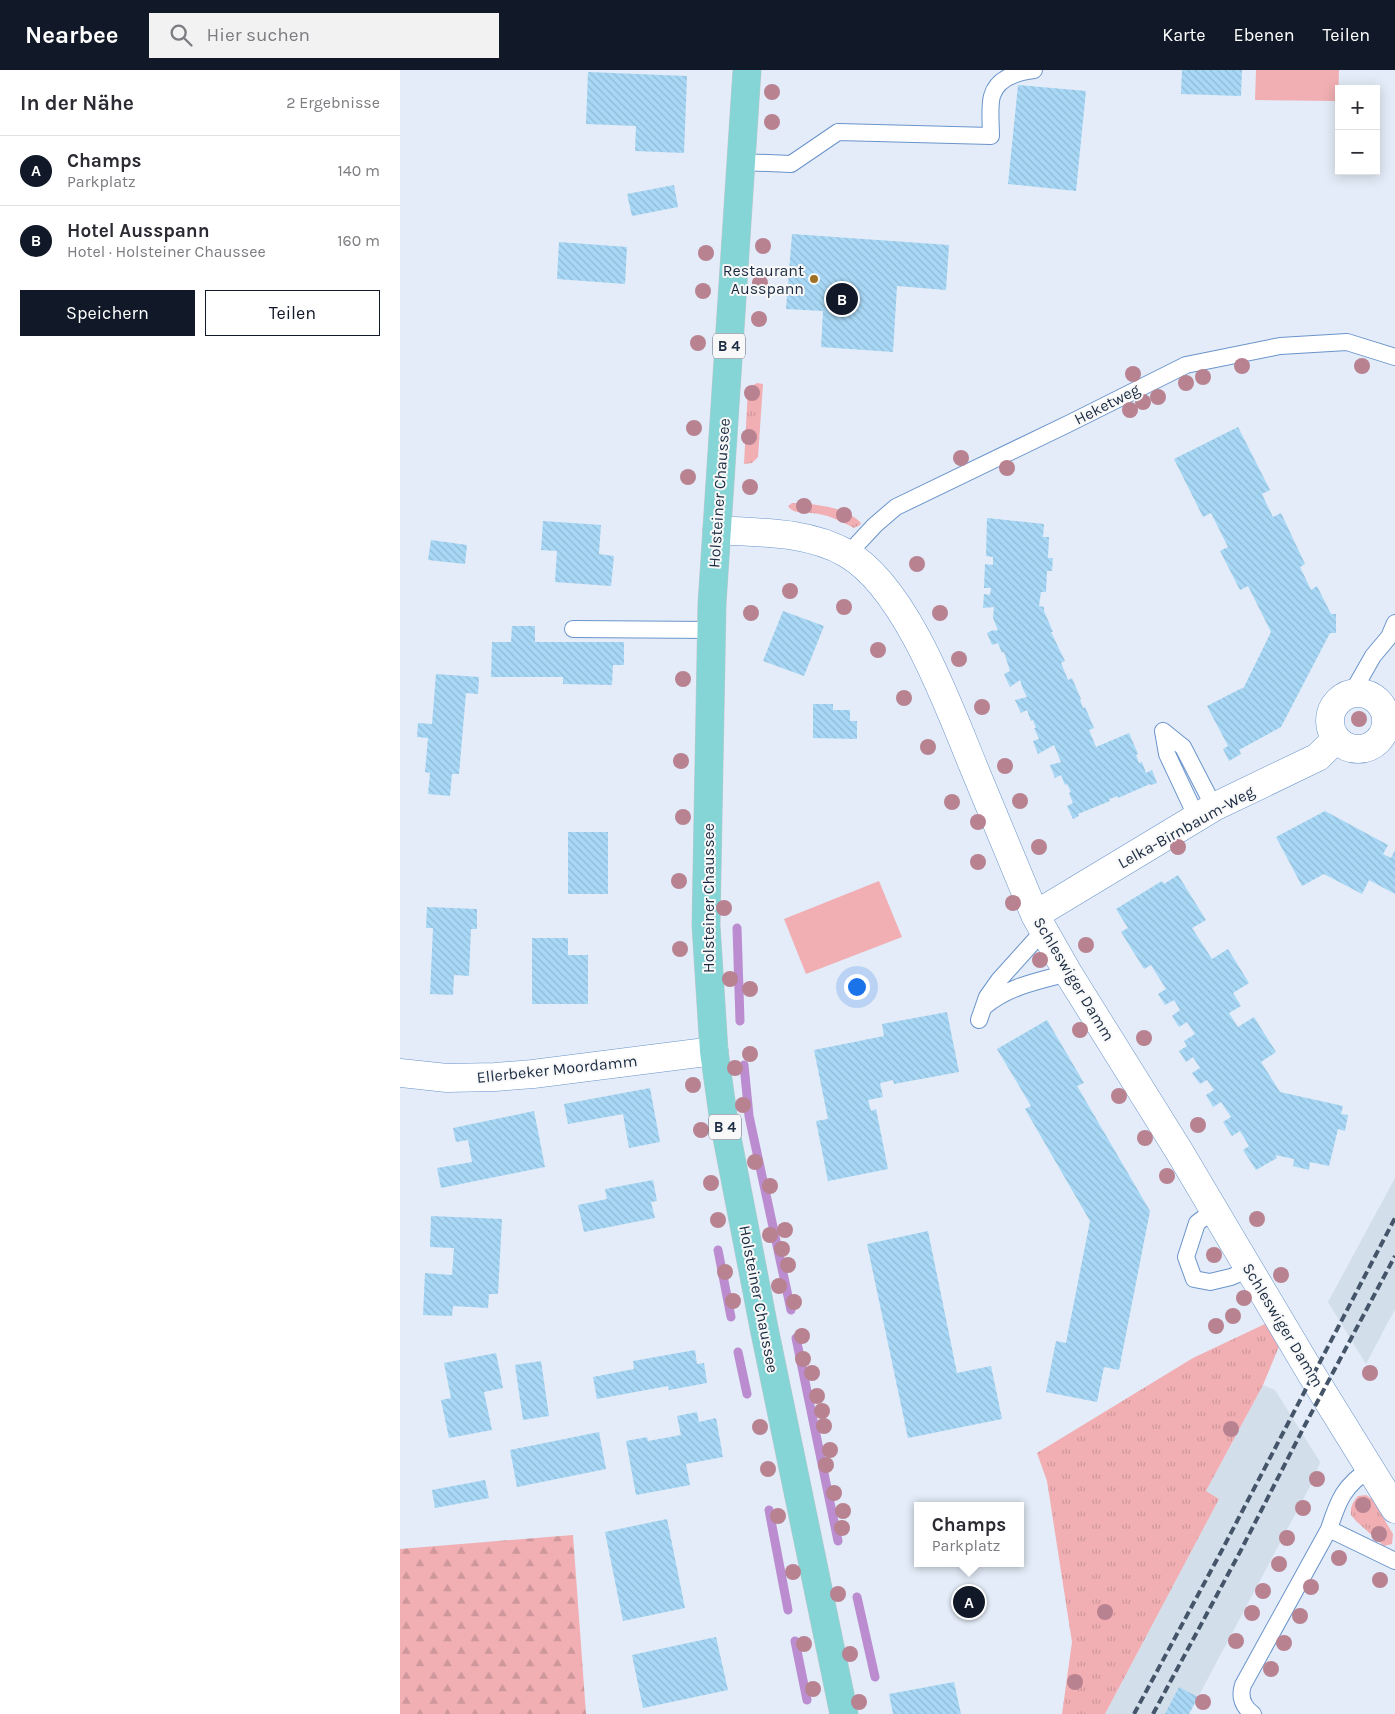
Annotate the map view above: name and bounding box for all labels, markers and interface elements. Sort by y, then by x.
search box [149,13,499,58]
text: Nearbee [25,21,119,49]
icon: search [167,21,195,49]
text: Hier suchen [207,24,310,46]
text: Karte [1162,24,1206,46]
text: Ebenen [1234,24,1295,46]
text: Teilen [1323,24,1370,46]
map controls [1335,85,1380,175]
button: + [1335,85,1380,130]
text: In der Nähe [20,91,134,115]
text: 2 Ergebnisse [286,93,380,112]
button: − [1335,130,1380,175]
text: Champs [67,150,142,172]
text: A [31,161,41,180]
text: 140 m [338,161,380,180]
text: Parkplatz [67,172,136,191]
text: Hotel Ausspann [67,220,210,242]
text: B [31,231,41,250]
text: 160 m [337,231,380,250]
text: Hotel · Holsteiner Chaussee [67,242,266,261]
place label: Restaurant Ausspann [723,261,804,298]
marker: Restaurant Ausspann [808,273,820,285]
pin: B [826,280,858,318]
button: Speichern [20,290,195,336]
button: Teilen [205,290,380,336]
road number: B 4 [713,334,745,358]
street label: Heketweg [1071,379,1143,429]
street label: Holsteiner Chaussee [704,418,734,568]
street label: Lelka-Birnbaum-Weg [1114,782,1258,872]
street label: Holsteiner Chaussee [699,823,718,973]
street label: Schleswiger Damm [1029,914,1119,1044]
your location [844,974,870,1000]
street label: Ellerbeker Moordamm [476,1051,638,1087]
road number: B 4 [709,1114,741,1140]
street label: Holsteiner Chaussee [735,1224,783,1374]
street label: Schleswiger Damm [1238,1260,1328,1390]
popup [914,1502,1024,1567]
text: Champs [932,1514,1006,1536]
text: Parkplatz [932,1536,1000,1555]
pin: A [953,1583,985,1621]

